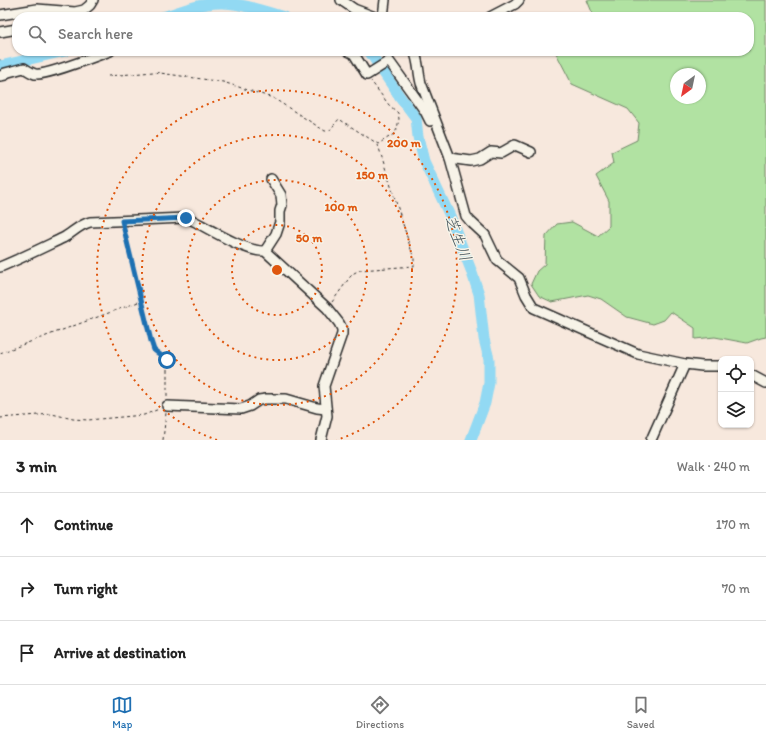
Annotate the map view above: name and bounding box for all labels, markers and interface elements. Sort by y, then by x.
search box [12,12,754,56]
icon: search [26,23,48,45]
text: Search here [58,25,133,43]
north arrow [670,68,706,104]
text: 200 m [387,136,422,150]
text: 150 m [356,168,389,182]
text: 100 m [324,200,358,214]
route end [177,209,195,227]
water label: 芝生川 [441,212,475,264]
text: 50 m [296,231,323,245]
centre of rings [270,263,284,277]
route start [158,351,176,369]
map controls [718,356,754,428]
button: locate [718,356,754,392]
button: layers [718,392,754,428]
text: 3 min [16,456,57,476]
text: Walk · 240 m [677,459,750,474]
icon: ahead [16,514,38,536]
text: Continue [54,516,113,534]
text: 170 m [716,517,750,532]
icon: right [16,578,38,600]
text: Turn right [54,580,118,598]
text: 70 m [722,581,750,596]
icon: arrive [16,642,38,664]
text: Arrive at destination [54,644,186,662]
tab: Map [111,694,133,731]
tab: Directions [356,694,404,731]
tab: Saved [627,694,655,731]

